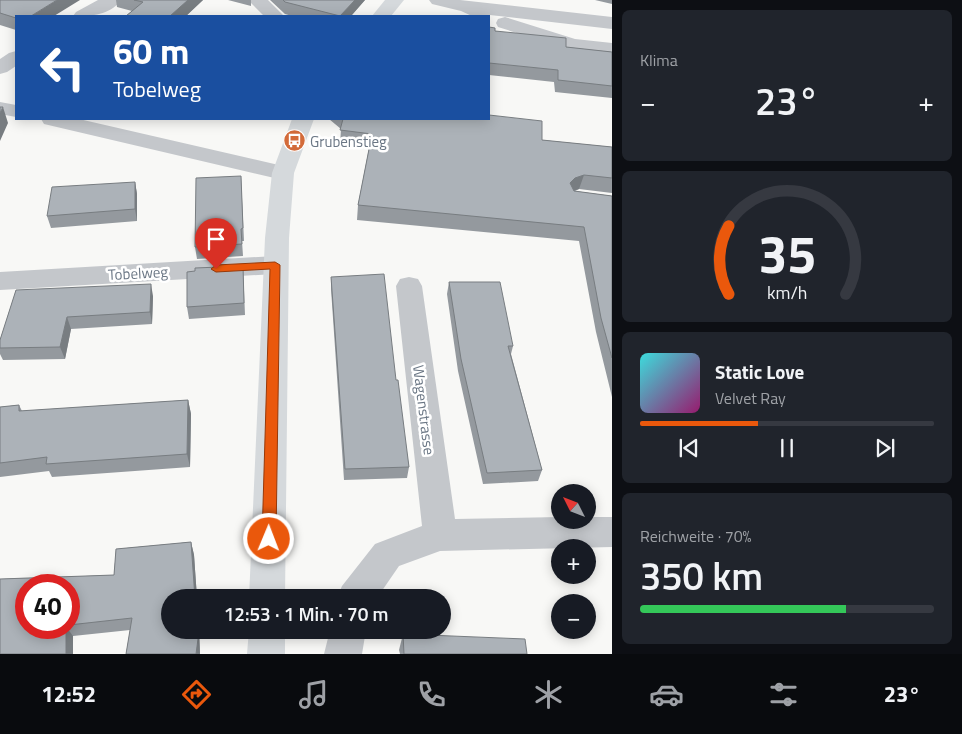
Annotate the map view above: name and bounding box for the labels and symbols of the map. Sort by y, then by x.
bus stop icon: Grubenstieg [282,129,306,153]
place label: Grubenstieg [310,130,387,153]
pin [195,218,237,269]
street label: Tobelweg [107,260,169,286]
street label: Wagenstrasse [407,364,441,456]
north arrow [551,484,596,529]
position arrow [242,512,294,564]
speed limit sign: 40 [15,574,80,639]

